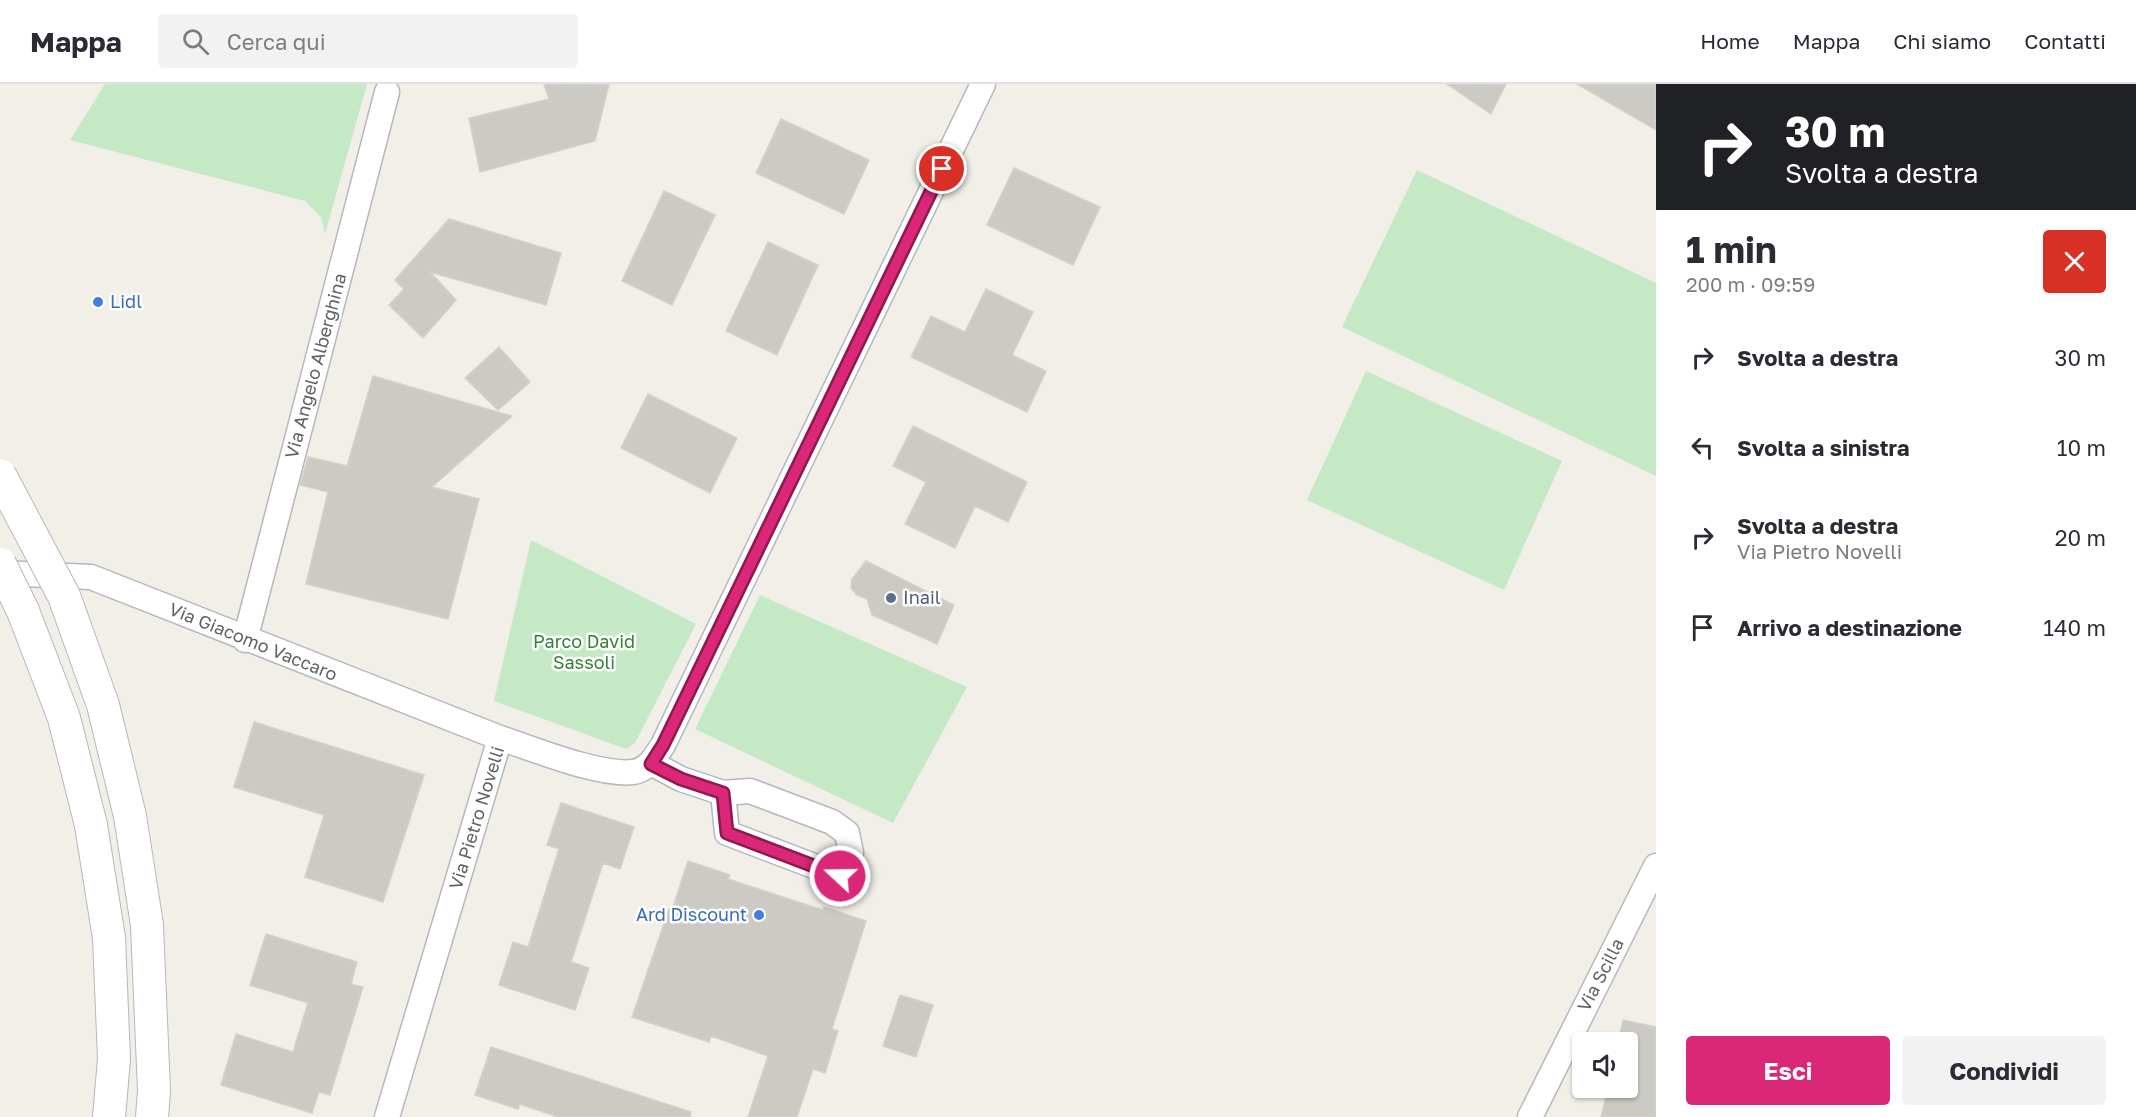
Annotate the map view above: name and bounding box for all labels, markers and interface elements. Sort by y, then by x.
search box [158,14,578,68]
text: Mappa [30,25,122,58]
icon: search [179,25,212,58]
text: Cerca qui [227,28,326,55]
text: Home [1700,28,1760,54]
text: Mappa [1793,28,1860,54]
text: Chi siamo [1893,28,1991,54]
text: Contatti [2024,28,2106,54]
text: 30 m [1785,106,1885,156]
icon: right [1686,108,1764,186]
pin [916,143,967,194]
icon: arrive [925,152,958,185]
text: Svolta a destra [1785,157,1979,189]
text: 1 min [1686,228,1777,271]
button: close [2043,230,2106,293]
street label: Via Angelo Alberghina [280,271,350,461]
text: 200 m · 09:59 [1686,272,1815,296]
place label: Lidl [110,290,142,312]
marker: Lidl [91,295,105,309]
icon: right [1686,341,1719,374]
text: Svolta a destra [1737,344,1898,371]
text: 30 m [2055,344,2106,371]
icon: left [1686,431,1719,464]
text: Svolta a sinistra [1737,434,1909,461]
text: 10 m [2057,434,2106,461]
text: Svolta a destra [1737,512,1898,539]
icon: right [1686,521,1719,554]
text: 20 m [2055,524,2106,551]
text: Via Pietro Novelli [1737,539,1902,563]
place label: Inail [903,586,941,608]
marker: Inail [884,591,898,605]
street label: Via Giacomo Vaccaro [166,597,341,685]
icon: arrive [1686,611,1719,644]
text: Arrivo a destinazione [1737,614,1962,641]
text: 140 m [2043,614,2106,641]
park label: Parco David Sassoli [533,630,635,673]
street label: Via Pietro Novelli [444,743,508,892]
position arrow [808,844,872,908]
place label: Ard Discount [636,903,747,925]
marker: Ard Discount [752,908,766,922]
street label: Via Scilla [1572,934,1628,1015]
map controls [1572,1032,1638,1098]
button: sound [1572,1032,1638,1098]
button: Esci [1686,1036,1890,1105]
button: Condividi [1902,1036,2106,1105]

